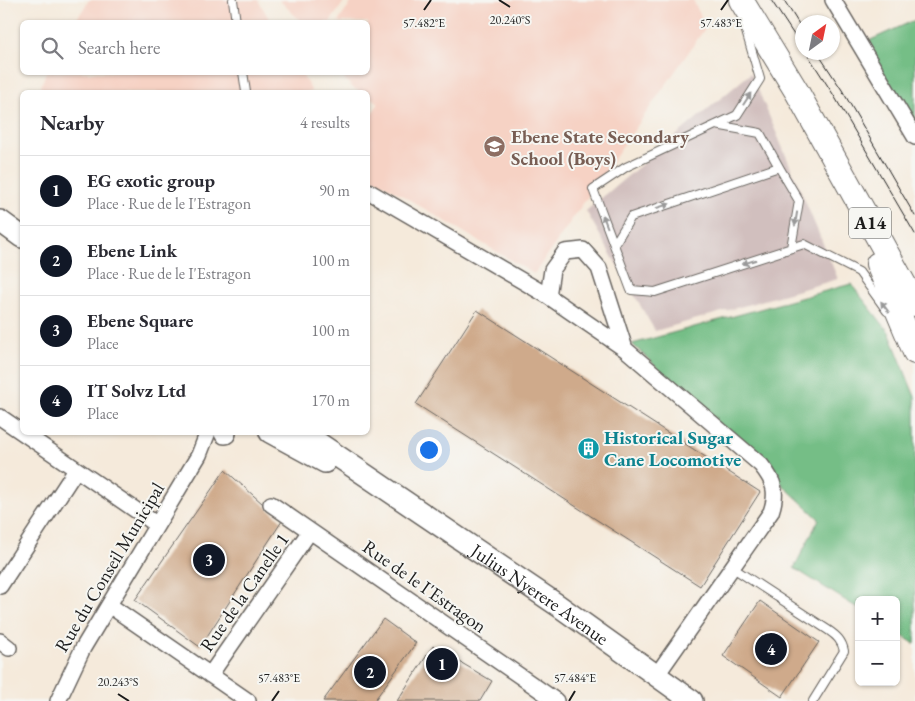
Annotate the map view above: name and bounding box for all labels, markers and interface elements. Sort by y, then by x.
text: 20.240°S [490,12,531,28]
text: 57.482°E [403,15,445,31]
text: 57.483°E [700,15,742,31]
north arrow [795,15,840,60]
search box [20,20,370,75]
icon: search [38,34,66,62]
text: Search here [78,35,160,60]
one-way arrow [742,93,752,106]
text: Nearby [40,109,104,136]
text: 4 results [300,112,350,133]
place label: Ebene State Secondary School (Boys) [511,124,690,171]
school or university icon: Ebene State Secondary School (Boys) [483,135,507,159]
text: EG exotic group [87,168,215,193]
text: 1 [52,180,60,201]
text: 90 m [319,180,350,201]
text: Place · Rue de le I'Estragon [87,193,251,214]
one-way arrow [655,202,670,209]
road number: A14 [849,208,891,238]
one-way arrow [791,212,799,228]
one-way arrow [601,213,609,228]
text: Ebene Link [87,238,177,263]
text: 2 [52,250,60,271]
text: 100 m [311,250,350,271]
one-way arrow [742,258,757,266]
text: Place · Rue de le I'Estragon [87,263,251,284]
one-way arrow [879,301,890,314]
text: Ebene Square [87,308,193,333]
text: 3 [52,320,60,341]
text: 100 m [311,320,350,341]
text: Place [87,333,119,354]
text: IT Solvz Ltd [87,378,186,403]
text: 4 [52,390,60,411]
text: 170 m [311,390,350,411]
text: Place [87,403,119,424]
place label: Historical Sugar Cane Locomotive [604,425,741,472]
building icon: Historical Sugar Cane Locomotive [576,436,600,460]
your location [416,437,442,463]
street label: Rue du Conseil Municipal [49,478,170,657]
street label: Rue de la Canelle 1 [194,528,295,657]
street label: Rue de le I'Estragon [358,534,492,639]
street label: Julius Nyerere Avenue [464,537,614,651]
pin: 3 [193,541,225,579]
map controls [855,596,900,686]
button: + [855,596,900,641]
pin: 4 [755,630,787,668]
button: − [855,641,900,686]
pin: 1 [426,645,458,683]
pin: 2 [354,653,386,691]
text: 57.483°E [258,670,300,686]
text: 57.484°E [554,670,596,686]
text: 20.243°S [98,674,139,690]

